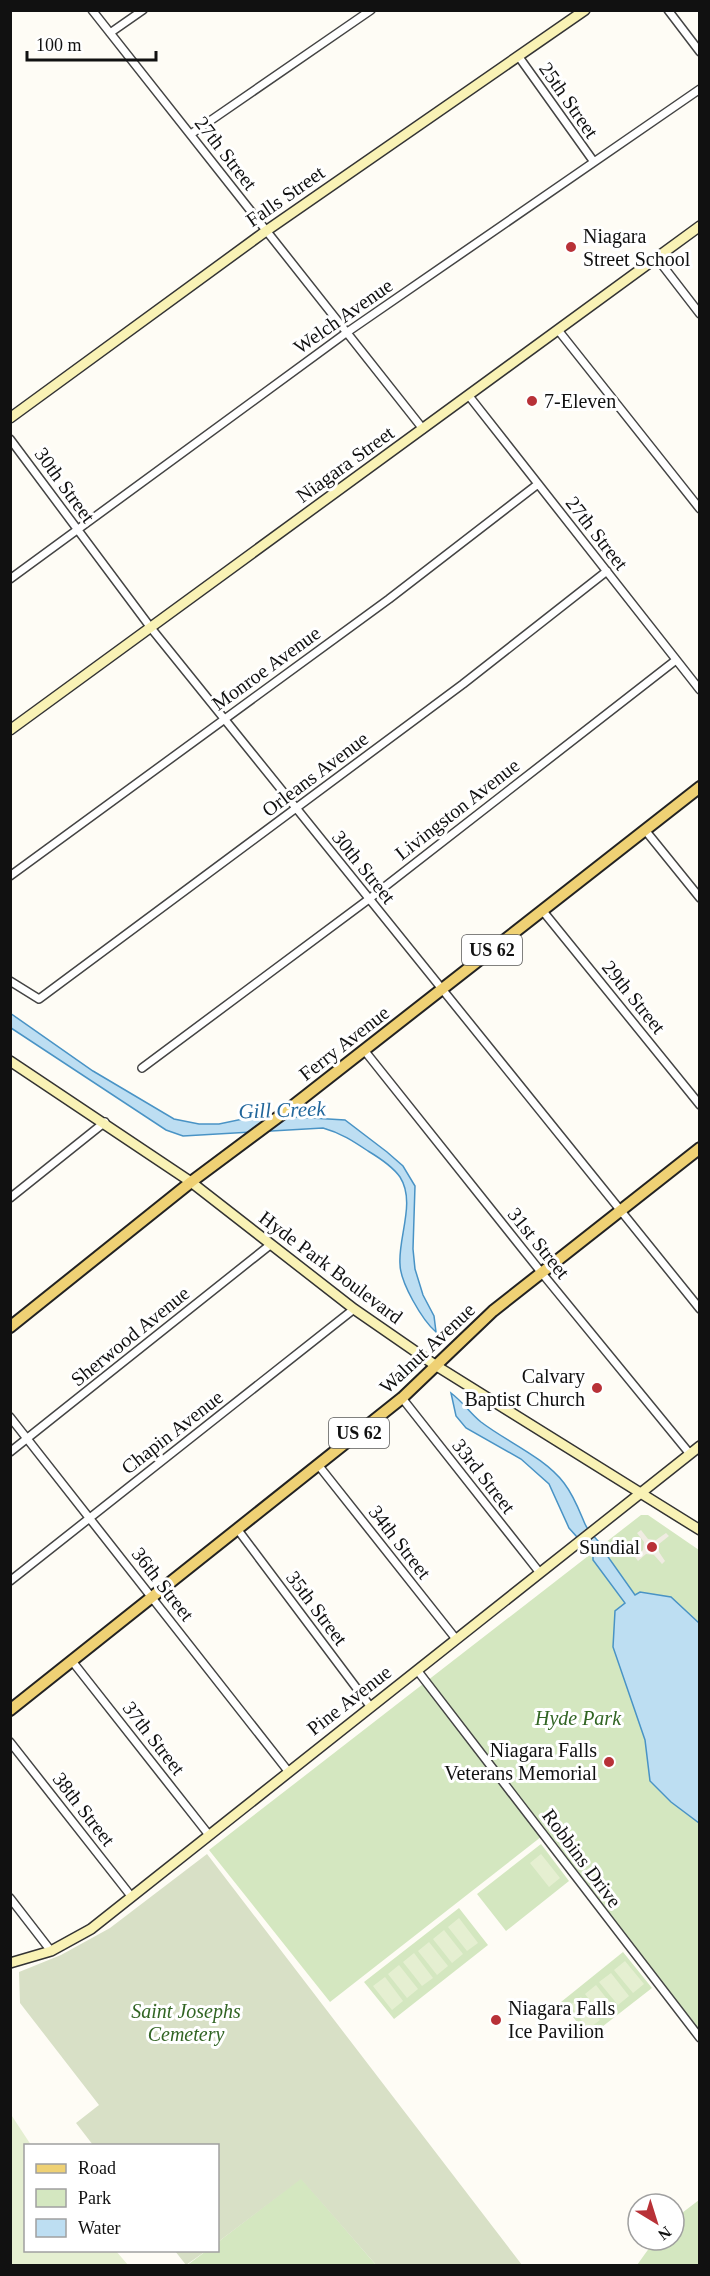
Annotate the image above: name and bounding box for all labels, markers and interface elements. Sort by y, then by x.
scale bar [27,24,156,62]
text: 100 m [36,35,82,55]
street label: 25th Street [535,58,603,142]
street label: 27th Street [190,112,262,194]
street label: Falls Street [242,161,329,231]
place label: Niagara Street School [583,225,691,270]
marker: Niagara Street School [564,240,578,254]
street label: Welch Avenue [290,274,397,358]
place label: 7-Eleven [544,390,616,412]
marker: 7-Eleven [525,394,539,408]
street label: Niagara Street [292,421,399,507]
street label: 30th Street [30,443,100,527]
street label: 27th Street [561,492,633,574]
street label: Monroe Avenue [208,621,324,714]
street label: Orleans Avenue [258,727,372,821]
street label: Livingston Avenue [391,754,524,865]
street label: 30th Street [328,826,400,908]
road number: US 62 [462,935,522,965]
street label: 29th Street [598,956,670,1038]
street label: Ferry Avenue [295,1001,394,1086]
water label: Gill Creek [238,1096,327,1124]
street label: 31st Street [504,1203,575,1283]
street label: Hyde Park Boulevard [255,1206,407,1329]
street label: Sherwood Avenue [66,1282,194,1390]
street label: Walnut Avenue [375,1298,479,1398]
place label: Calvary Baptist Church [464,1365,585,1411]
marker: Calvary Baptist Church [590,1381,604,1395]
street label: Chapin Avenue [117,1386,228,1479]
road number: US 62 [329,1418,389,1448]
street label: 33rd Street [448,1434,520,1518]
street label: 34th Street [364,1501,436,1583]
place label: Sundial [579,1536,640,1558]
marker: Sundial [645,1540,659,1554]
street label: 36th Street [127,1543,199,1625]
street label: 35th Street [282,1567,352,1650]
street label: Pine Avenue [303,1660,395,1740]
street label: 37th Street [118,1697,190,1779]
park label: Hyde Park [534,1707,622,1730]
place label: Niagara Falls Veterans Memorial [444,1739,597,1784]
marker: Niagara Falls Veterans Memorial [602,1755,616,1769]
street label: 38th Street [48,1768,120,1850]
street label: Robbins Drive [538,1805,626,1912]
place label: Niagara Falls Ice Pavilion [508,1997,615,2042]
park label: Saint Josephs Cemetery [131,2000,241,2046]
marker: Niagara Falls Ice Pavilion [489,2013,503,2027]
legend [24,2144,219,2252]
text: Road [78,2158,116,2178]
text: Park [78,2188,111,2208]
north arrow [626,2192,686,2252]
text: Water [78,2218,121,2238]
text: N [655,2223,675,2244]

